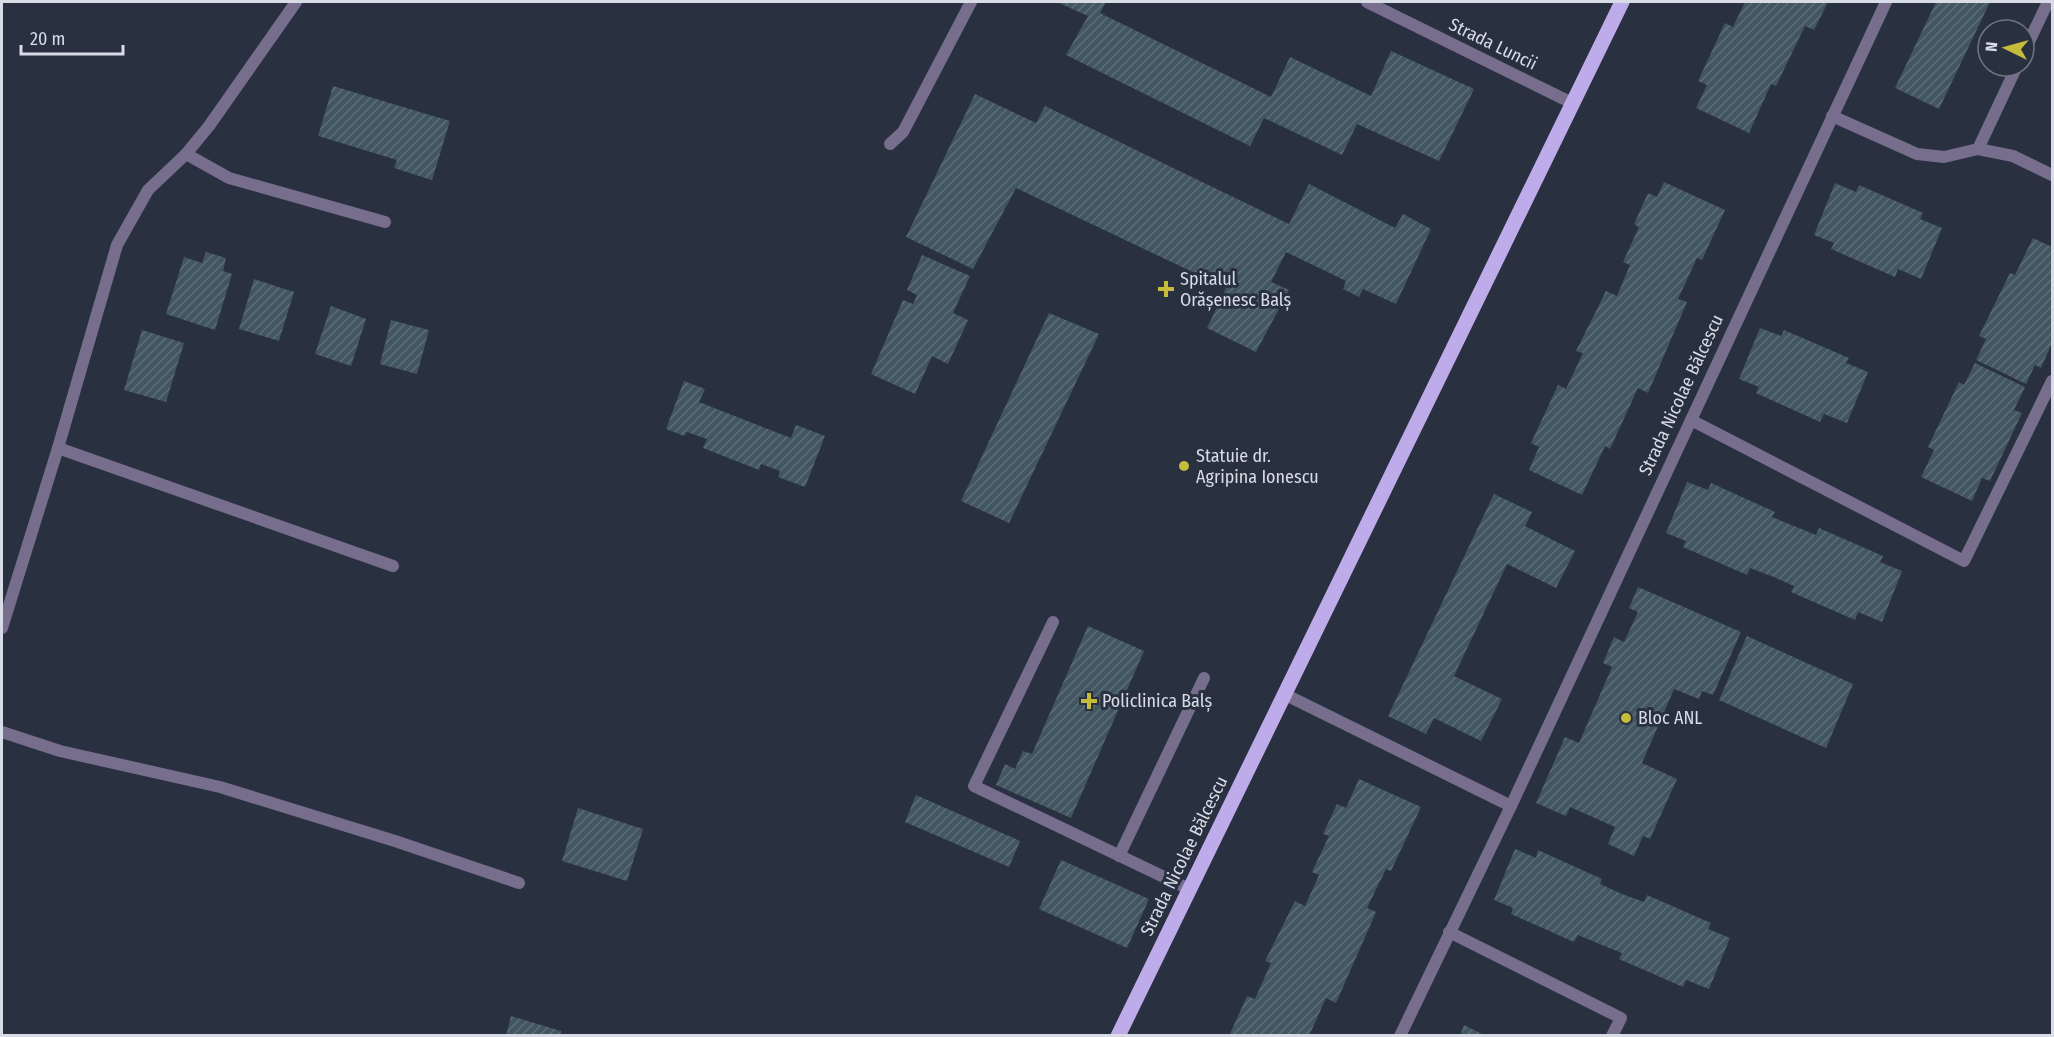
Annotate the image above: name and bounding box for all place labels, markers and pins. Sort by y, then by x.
place label: Spitalul Orășenesc Balș [1180,268,1292,311]
marker: Spitalul Orășenesc Balș [1157,280,1175,298]
place label: Statuie dr. Agripina Ionescu [1196,445,1319,488]
marker: Statuie dr. Agripina Ionescu [1177,459,1191,473]
place label: Policlinica Balș [1102,690,1212,712]
marker: Policlinica Balș [1080,692,1098,710]
place label: Bloc ANL [1638,707,1702,729]
marker: Bloc ANL [1619,711,1633,725]

